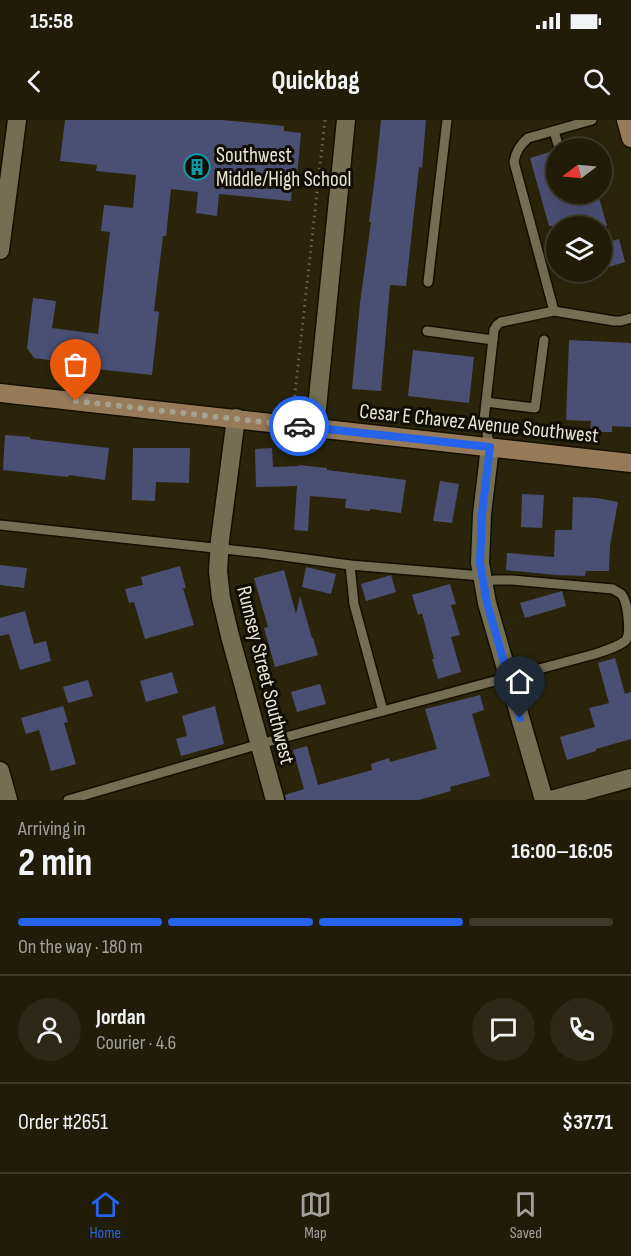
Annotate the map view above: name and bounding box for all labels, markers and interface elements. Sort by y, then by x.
text: 15:58 [30,8,73,35]
icon: back [18,65,51,98]
text: Quickbag [271,65,360,97]
icon: search [580,65,613,98]
north arrow [546,138,612,204]
map controls [546,138,612,282]
place label: Southwest Middle/High School [216,143,351,192]
building icon: Southwest Middle/High School [182,152,212,182]
button: layers [546,216,612,282]
pin [50,339,101,401]
icon: bag [59,348,92,381]
courier [269,396,329,456]
street label: Cesar E Chavez Avenue Southwest [358,399,600,448]
icon: car [283,410,316,443]
street label: Rumsey Street Southwest [231,583,300,767]
pin [494,656,545,718]
icon: home [503,665,536,698]
text: Arriving in [18,817,86,841]
text: 16:00–16:05 [511,838,613,865]
text: 2 min [18,840,92,887]
text: On the way · 180 m [18,935,143,959]
button: person [18,998,81,1061]
button: chat [472,998,535,1061]
button: phone [550,998,613,1061]
text: Jordan [96,1004,145,1031]
text: Courier · 4.6 [96,1031,176,1055]
text: Order #2651 [18,1109,108,1136]
text: $37.71 [562,1109,613,1136]
tab: Home [89,1188,122,1243]
tab: Map [299,1188,332,1243]
tab: Saved [509,1188,542,1243]

